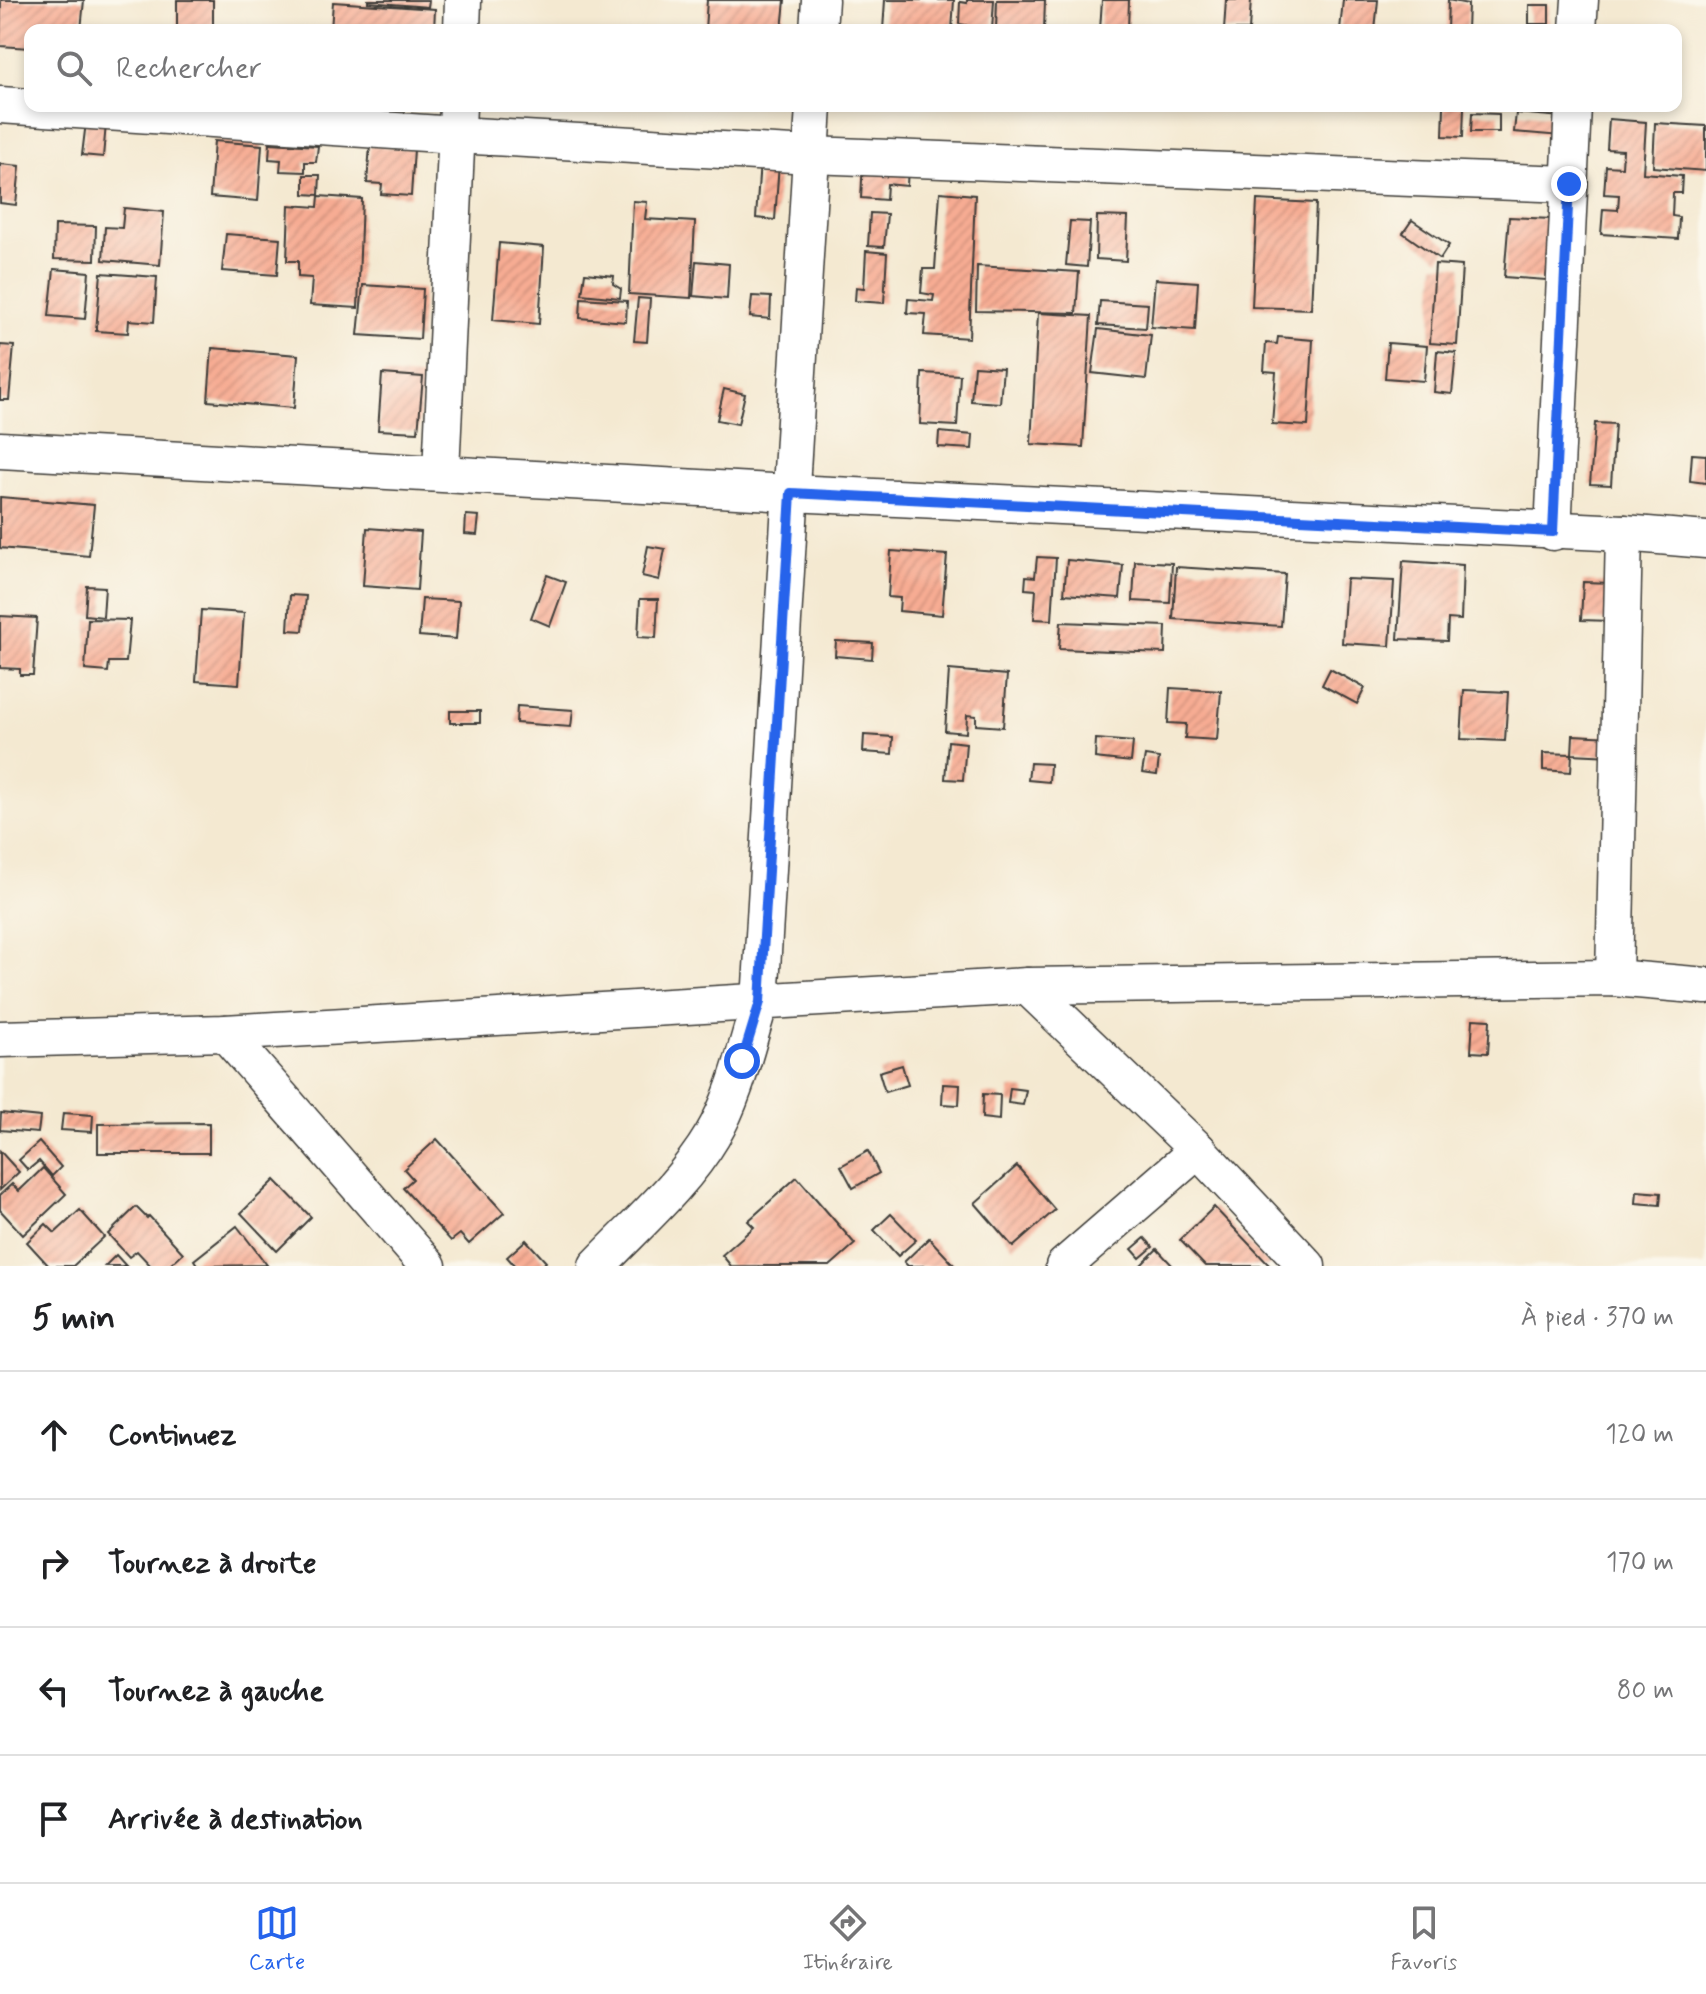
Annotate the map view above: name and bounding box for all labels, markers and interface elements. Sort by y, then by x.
search box [24,24,1682,112]
icon: search [52,46,96,90]
text: Rechercher [116,49,262,88]
route end [1551,166,1587,202]
route start [724,1043,760,1079]
text: 5 min [32,1296,115,1341]
text: À pied · 370 m [1521,1301,1674,1335]
icon: ahead [32,1413,76,1457]
text: Continuez [108,1416,237,1455]
text: 120 m [1605,1418,1674,1452]
icon: right [32,1541,76,1585]
text: Tournez à droite [108,1544,317,1583]
text: 170 m [1606,1546,1674,1580]
icon: left [32,1669,76,1713]
text: Tournez à gauche [108,1672,324,1711]
text: 80 m [1617,1674,1674,1708]
icon: arrive [32,1797,76,1841]
text: Arrivée à destination [108,1800,363,1839]
tab: Carte [249,1901,305,1977]
tab: Itinéraire [803,1901,893,1977]
tab: Favoris [1390,1901,1457,1977]

